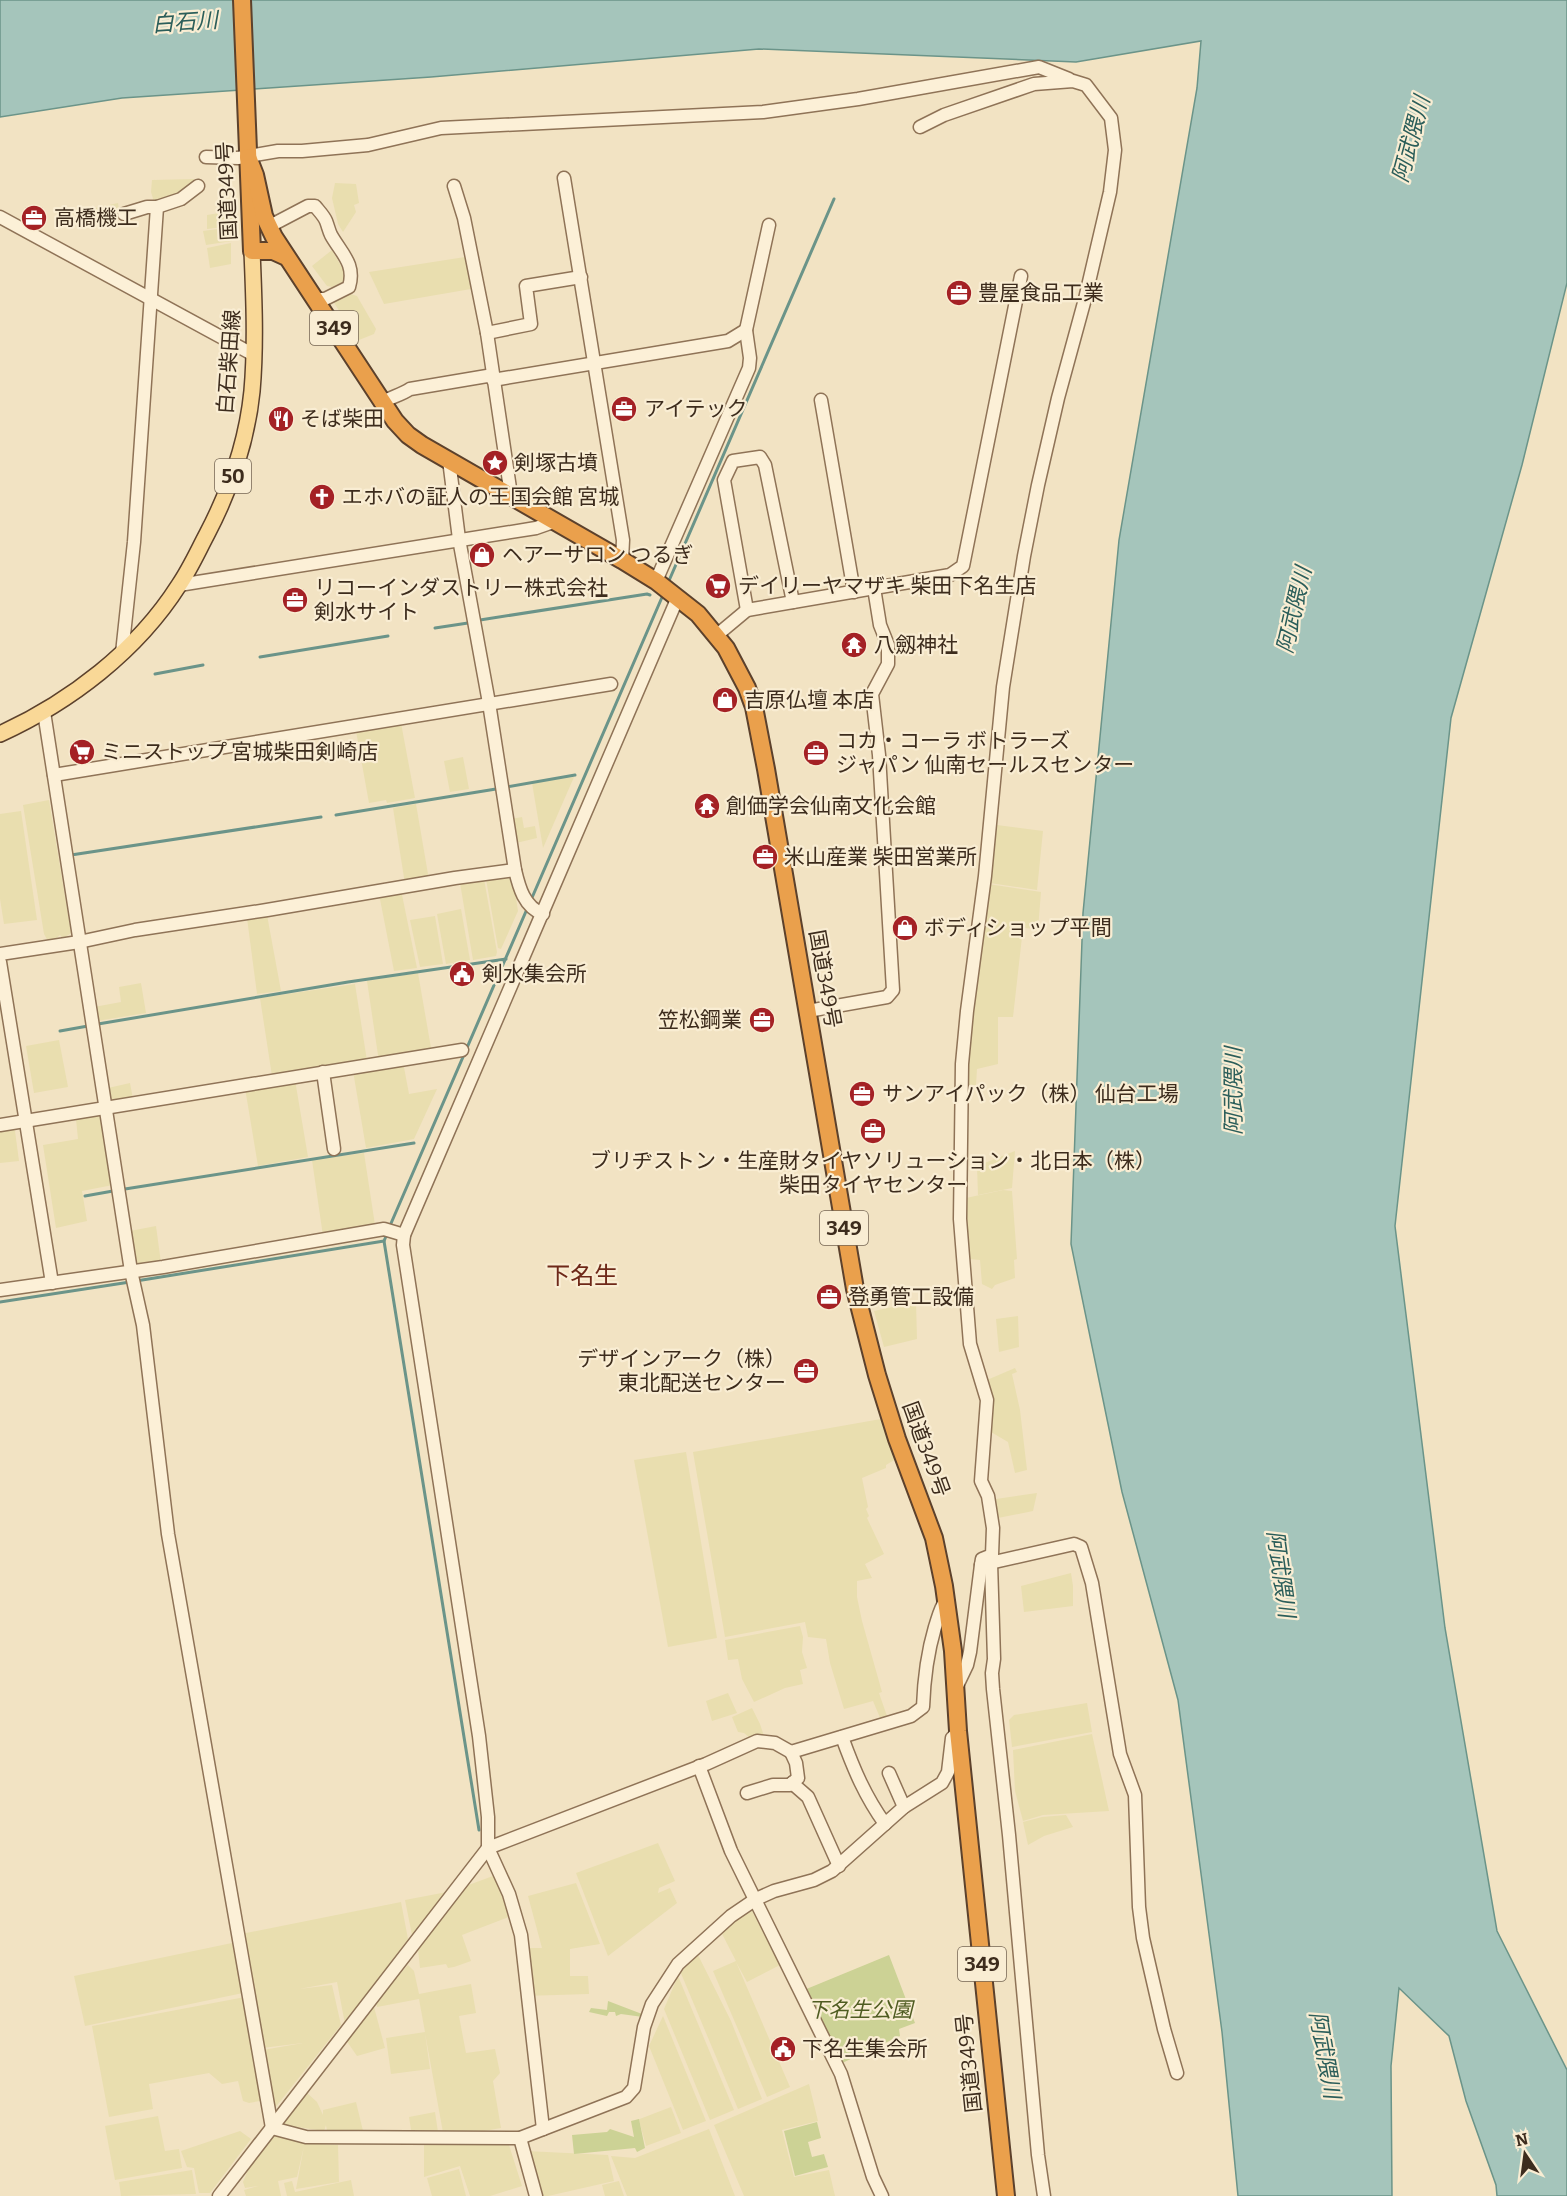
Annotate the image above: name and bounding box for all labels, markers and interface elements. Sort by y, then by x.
water label: 白石川 [151,6,221,38]
water label: 阿武隈川 [1387,91,1436,185]
street label: 国道349号 [211,141,243,241]
office icon: 高橋機工 [19,203,49,233]
place label: 高橋機工 [54,205,138,231]
office icon: 豊屋食品工業 [944,278,974,308]
place label: 豊屋食品工業 [978,280,1104,306]
street label: 白石柴田線 [212,309,246,415]
road number: 349 [310,311,358,345]
office icon: アイテック [609,394,639,424]
place label: アイテック [644,396,748,422]
restaurant icon: そば柴田 [266,404,296,434]
place label: そば柴田 [300,406,384,432]
place icon: 剣塚古墳 [480,448,510,478]
place label: 剣塚古墳 [514,450,598,476]
road number: 50 [215,459,251,493]
church icon: エホバの証人の王国会館 宮城 [307,482,337,512]
place label: エホバの証人の王国会館 宮城 [342,484,619,510]
shop icon: ヘアーサロン つるぎ [467,540,497,570]
place label: ヘアーサロン つるぎ [502,542,694,568]
water label: 阿武隈川 [1271,562,1318,656]
supermarket icon: デイリーヤマザキ 柴田下名生店 [703,571,733,601]
place label: デイリーヤマザキ 柴田下名生店 [738,573,1036,599]
place label: リコーインダストリー株式会社 剣水サイト [314,575,608,625]
office icon: リコーインダストリー株式会社 剣水サイト [280,585,310,615]
temple icon: 八劔神社 [839,630,869,660]
place label: 八劔神社 [874,632,958,658]
shop icon: 吉原仏壇 本店 [710,685,740,715]
place label: 吉原仏壇 本店 [744,687,874,713]
place label: コカ・コーラ ボトラーズ ジャパン 仙南セールスセンター [836,728,1134,778]
supermarket icon: ミニストップ 宮城柴田剣崎店 [67,737,97,767]
office icon: コカ・コーラ ボトラーズ ジャパン 仙南セールスセンター [801,738,831,768]
place label: ミニストップ 宮城柴田剣崎店 [101,739,378,765]
temple icon: 創価学会仙南文化会館 [692,791,722,821]
place label: 創価学会仙南文化会館 [726,793,936,819]
office icon: 米山産業 柴田営業所 [750,842,780,872]
place label: 米山産業 柴田営業所 [784,844,977,870]
shop icon: ボディショップ平間 [890,913,920,943]
place label: ボディショップ平間 [924,915,1112,941]
street label: 国道349号 [804,928,846,1030]
public building icon: 剣水集会所 [447,959,477,989]
place label: 剣水集会所 [482,961,587,987]
office icon: 笠松鋼業 [747,1005,777,1035]
place label: 笠松鋼業 [658,1007,742,1033]
water label: 阿武隈川 [1220,1045,1247,1135]
office icon: サンアイパック（株） 仙台工場 [847,1079,877,1109]
place label: サンアイパック（株） 仙台工場 [882,1081,1179,1107]
office icon: ブリヂストン・生産財タイヤソリューション・北日本（株） 柴田タイヤセンター [858,1116,888,1146]
place label: ブリヂストン・生産財タイヤソリューション・北日本（株） 柴田タイヤセンター [590,1148,1156,1198]
road number: 349 [820,1211,868,1245]
district label: 下名生 [546,1262,618,1290]
office icon: 登勇管工設備 [814,1282,844,1312]
place label: 登勇管工設備 [848,1284,974,1310]
place label: デザインアーク（株） 東北配送センター [577,1346,786,1396]
office icon: デザインアーク（株） 東北配送センター [791,1356,821,1386]
street label: 国道349号 [897,1398,955,1500]
water label: 阿武隈川 [1262,1529,1301,1621]
road number: 349 [958,1947,1006,1981]
park label: 下名生公園 [808,1997,915,2023]
water label: 阿武隈川 [1304,2009,1346,2103]
street label: 国道349号 [951,2012,987,2114]
public building icon: 下名生集会所 [768,2034,798,2064]
place label: 下名生集会所 [802,2036,928,2062]
north arrow [1495,2124,1555,2184]
text: N [1514,2129,1530,2151]

